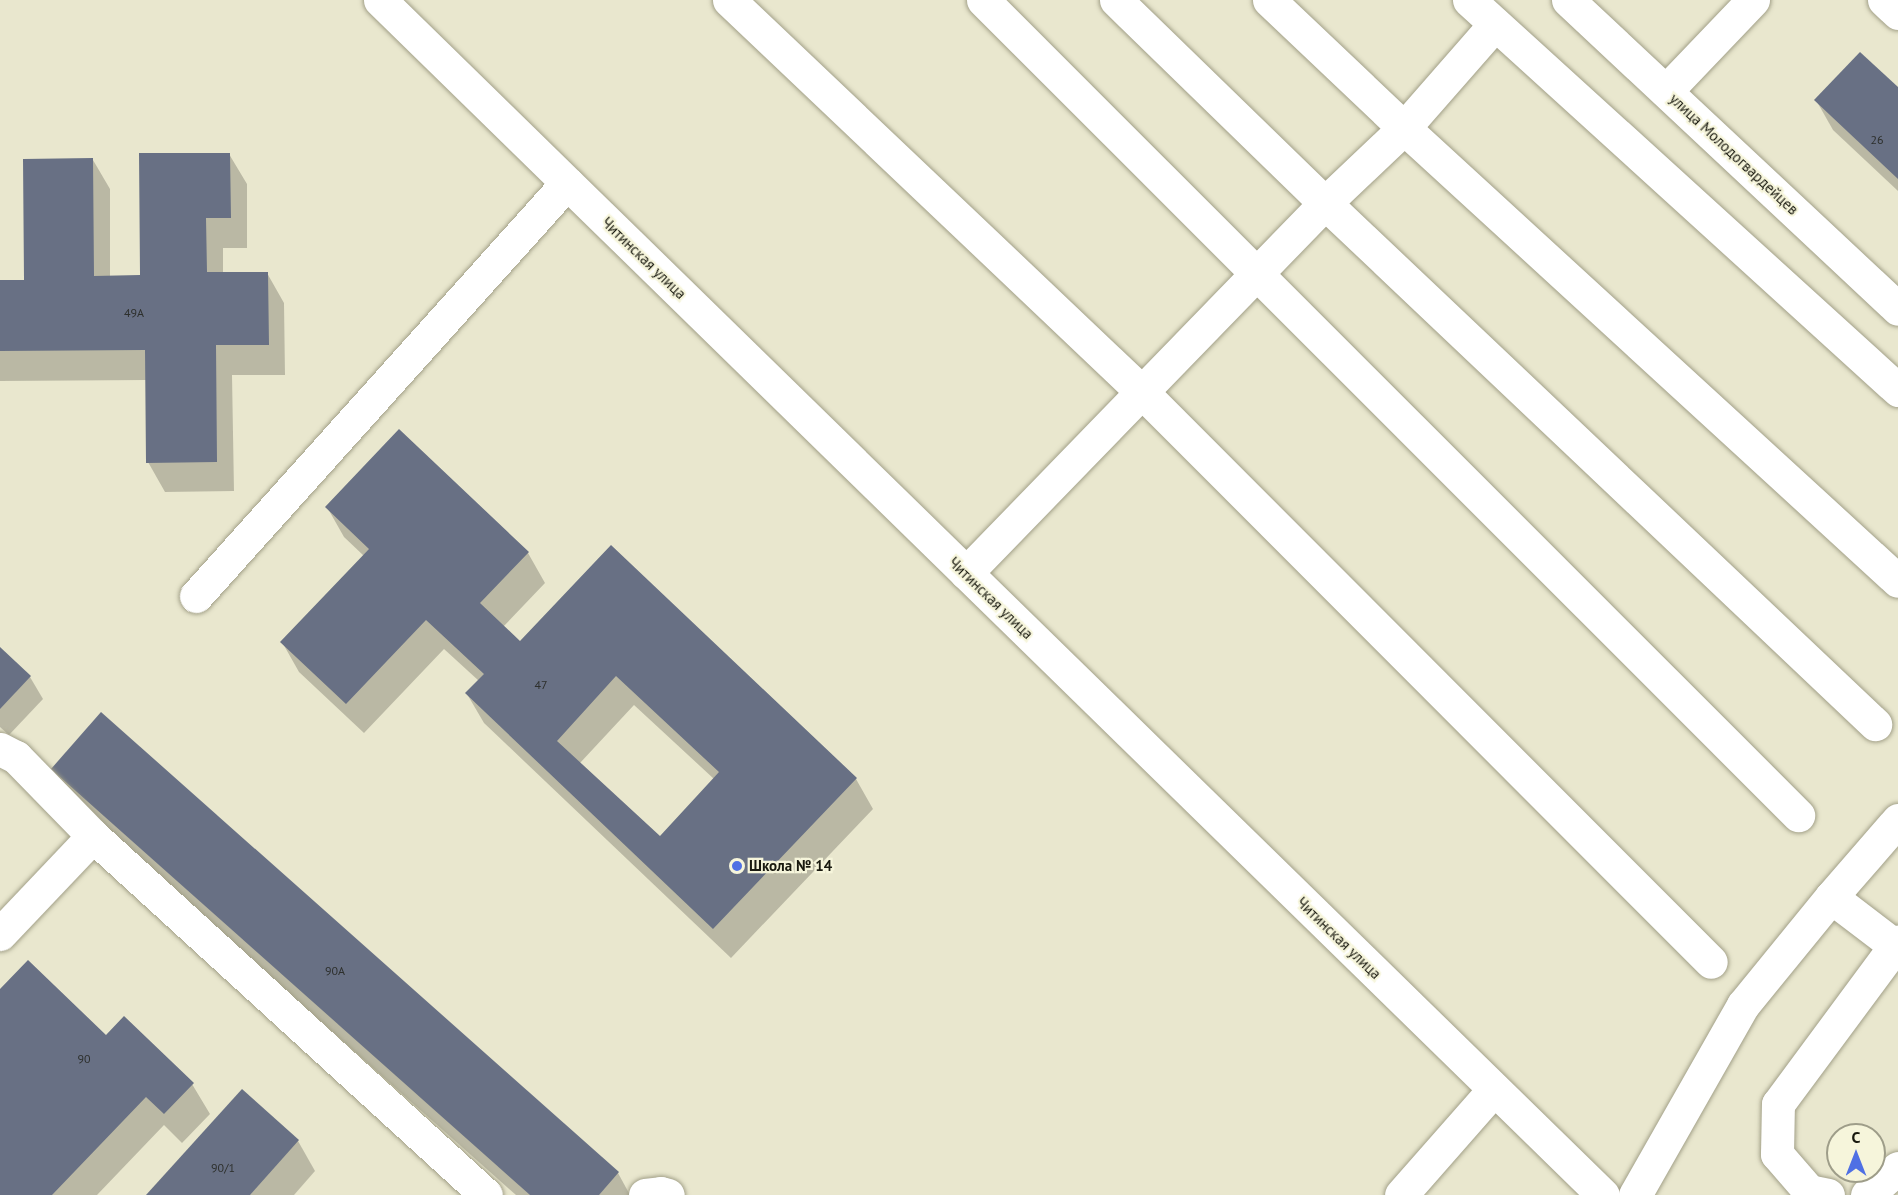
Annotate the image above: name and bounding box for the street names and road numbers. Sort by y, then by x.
street label: улица Молодогвардейцев [1666,90,1802,218]
street label: Читинская улица [598,213,690,303]
street label: Читинская улица [945,553,1037,643]
street label: Читинская улица [1293,893,1385,983]

